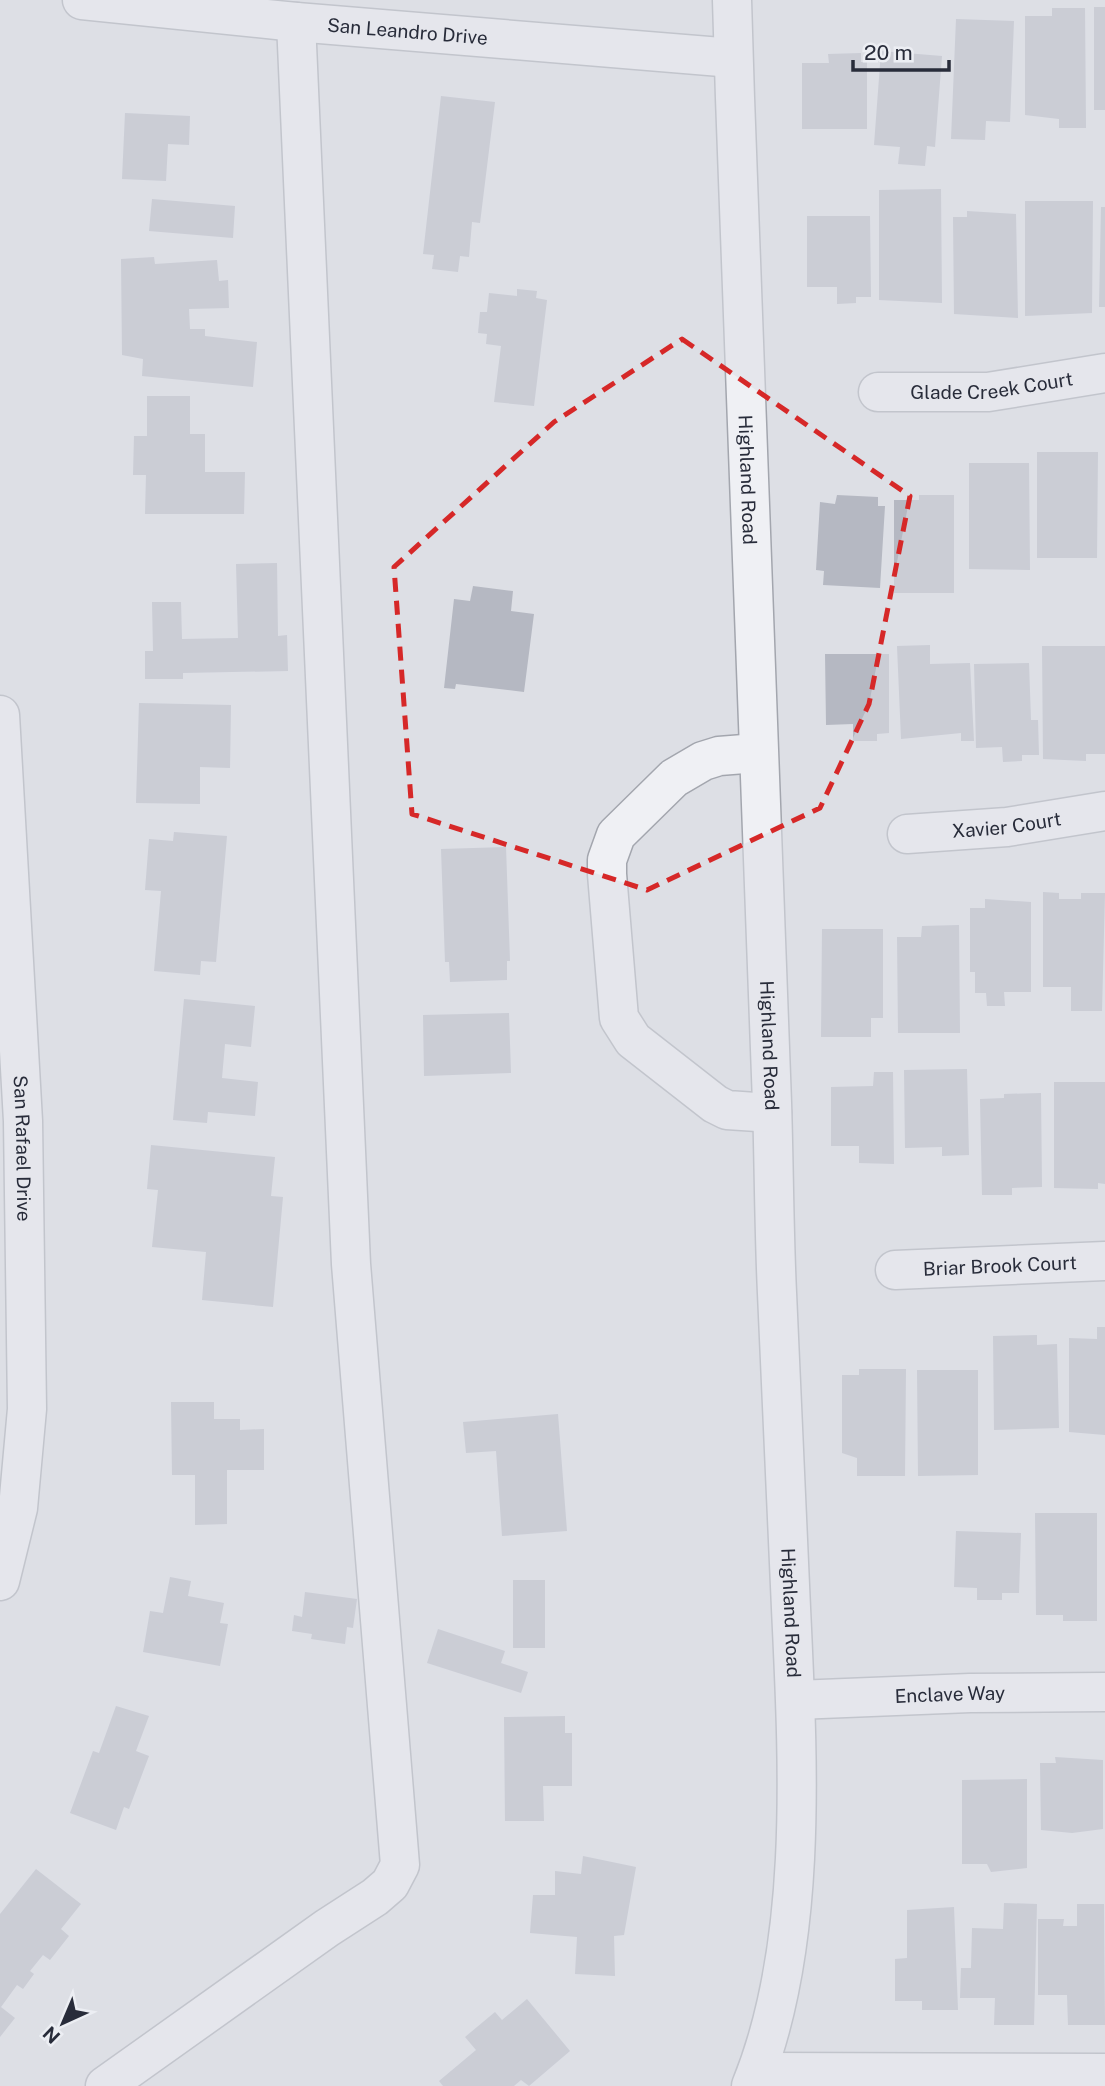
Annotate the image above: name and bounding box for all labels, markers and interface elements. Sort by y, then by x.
street label: San Leandro Drive [326,14,489,49]
scale bar [853,28,949,72]
text: 20 m [864,40,913,65]
street label: Glade Creek Court [910,367,1074,403]
street label: Highland Road [735,414,761,545]
street label: Xavier Court [951,807,1063,842]
street label: Highland Road [756,980,783,1111]
street label: San Rafael Drive [9,1075,35,1222]
street label: Briar Brook Court [923,1251,1077,1280]
street label: Highland Road [777,1547,805,1678]
street label: Enclave Way [894,1682,1005,1707]
north arrow [28,1988,98,2058]
text: N [38,2022,64,2048]

